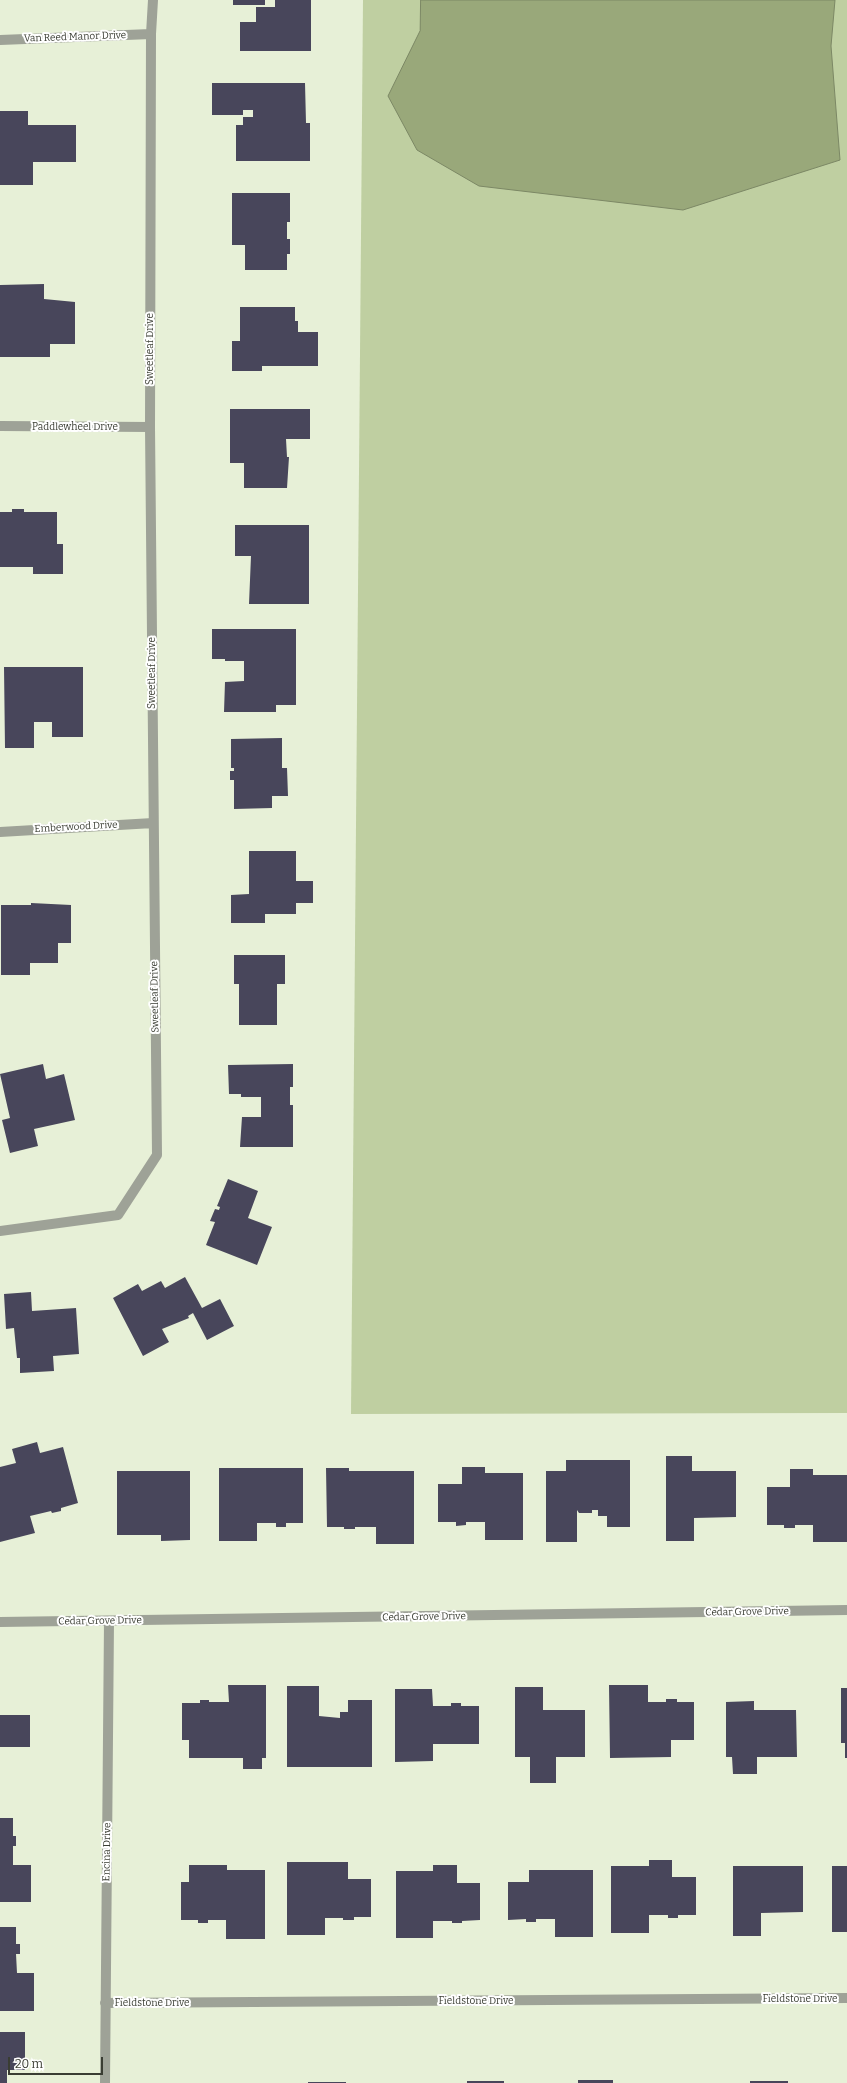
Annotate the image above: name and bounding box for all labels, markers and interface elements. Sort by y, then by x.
street label: Van Reed Manor Drive [24,29,126,45]
street label: Sweetleaf Drive [144,313,156,385]
street label: Paddlewheel Drive [32,421,118,433]
street label: Sweetleaf Drive [146,637,158,709]
street label: Emberwood Drive [34,819,118,835]
street label: Sweetleaf Drive [148,961,162,1033]
street label: Cedar Grove Drive [705,1605,789,1619]
street label: Cedar Grove Drive [382,1610,466,1624]
street label: Cedar Grove Drive [58,1614,142,1628]
street label: Encina Drive [100,1822,114,1882]
street label: Fieldstone Drive [762,1993,838,2005]
street label: Fieldstone Drive [438,1995,514,2007]
street label: Fieldstone Drive [114,1997,190,2009]
scale bar [10,2049,105,2075]
text: 20 m [15,2057,43,2071]

